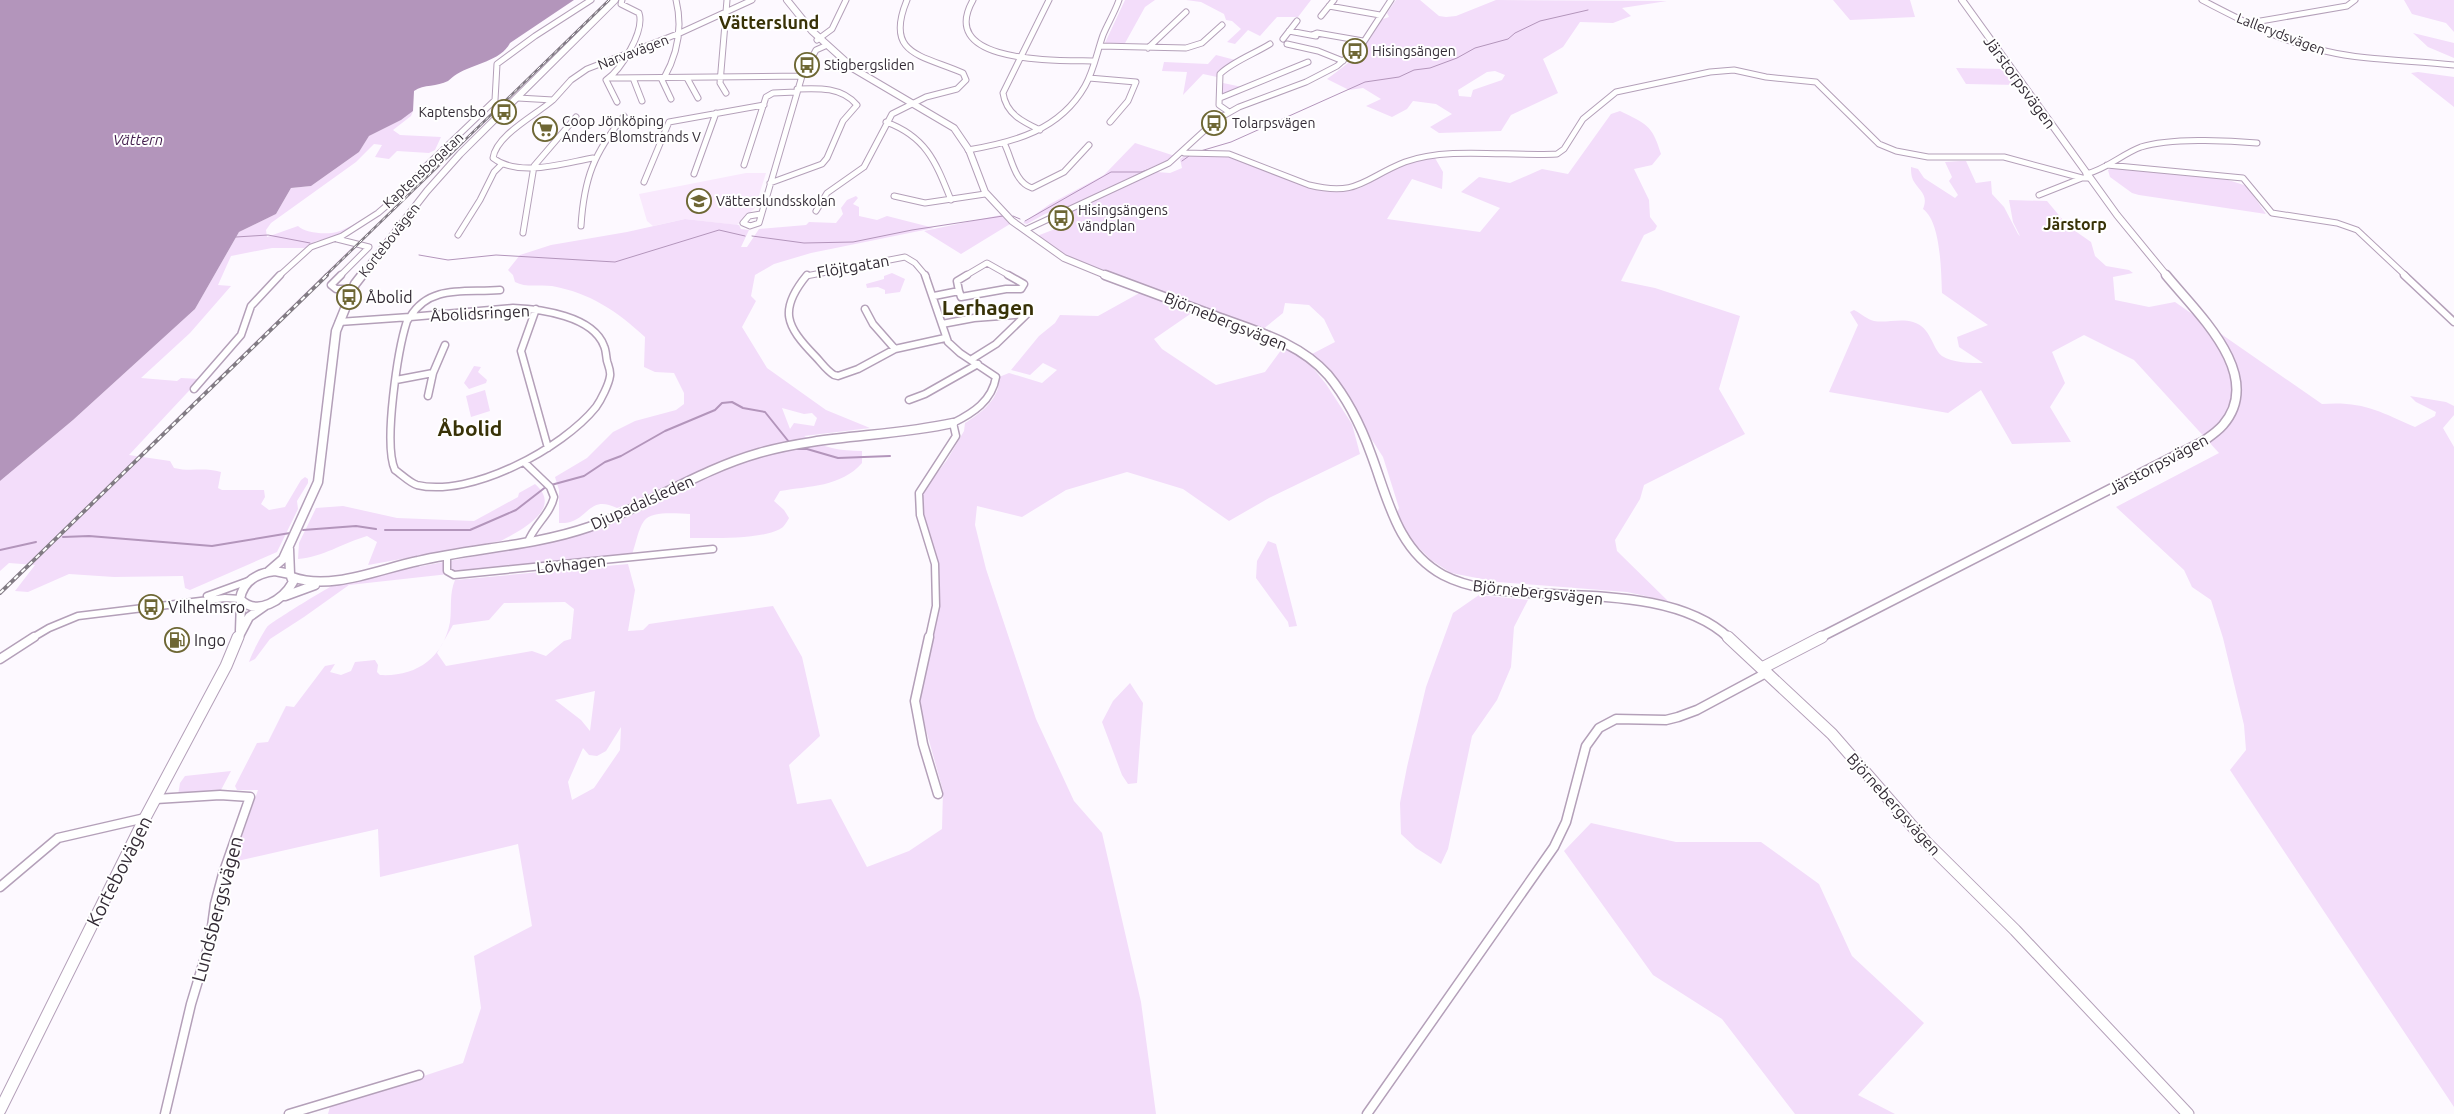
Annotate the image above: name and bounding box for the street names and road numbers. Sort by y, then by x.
street label: Lallerydsvägen [2234,10,2328,58]
street label: Narvavägen [595,31,671,73]
street label: Järstorpsvägen [1980,32,2060,132]
street label: Kaptensbogatan [380,129,466,211]
street label: Kortebovägen [355,200,423,280]
street label: Flöjtgatan [815,251,891,281]
street label: Björnebergsvägen [1162,288,1290,354]
street label: Åbolidsringen [430,301,530,325]
street label: Järstorpsvägen [2105,430,2211,498]
street label: Djupadalsleden [588,471,696,533]
street label: Lövhagen [535,551,607,577]
street label: Björnebergsvägen [1472,576,1604,608]
street label: Björnebergsvägen [1843,749,1945,859]
street label: Kortebovägen [82,812,156,930]
street label: Lundsbergsvägen [187,834,247,984]

